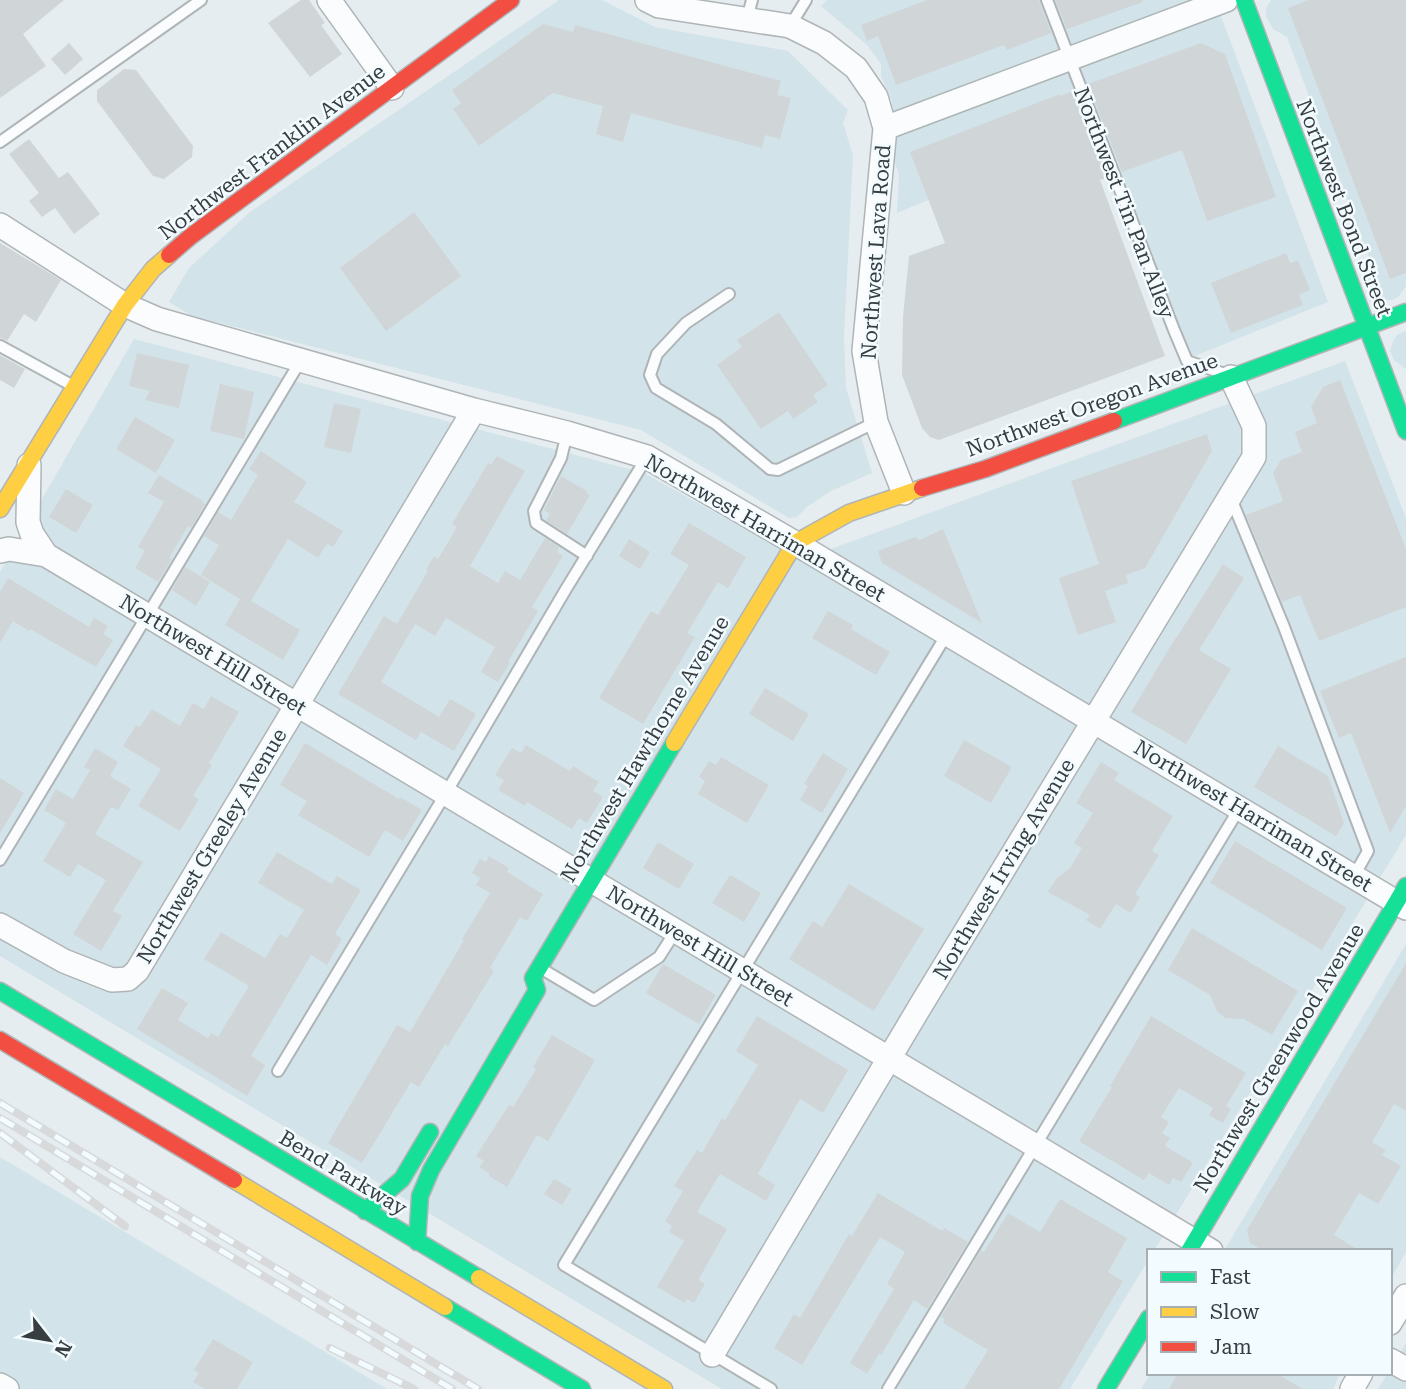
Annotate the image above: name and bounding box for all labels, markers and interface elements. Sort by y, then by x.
street label: Northwest Franklin Avenue [154,59,390,245]
street label: Northwest Tin Pan Alley [1069,84,1179,323]
street label: Northwest Bond Street [1291,96,1397,320]
street label: Northwest Lava Road [857,143,896,360]
street label: Northwest Oregon Avenue [963,348,1221,462]
street label: Northwest Harriman Street [641,449,890,607]
street label: Northwest Hill Street [115,590,311,720]
street label: Northwest Hawthorne Avenue [556,612,734,886]
street label: Northwest Greeley Avenue [132,724,292,968]
street label: Northwest Harriman Street [1130,735,1377,897]
street label: Northwest Irving Avenue [929,754,1079,984]
street label: Northwest Hill Street [602,881,798,1011]
street label: Northwest Greenwood Avenue [1189,919,1369,1197]
street label: Bend Parkway [275,1126,412,1221]
legend [1147,1249,1392,1375]
text: Fast [1210,1265,1251,1289]
text: Slow [1210,1300,1260,1324]
north arrow [14,1305,84,1375]
text: Jam [1210,1335,1252,1359]
text: N [49,1336,77,1361]

